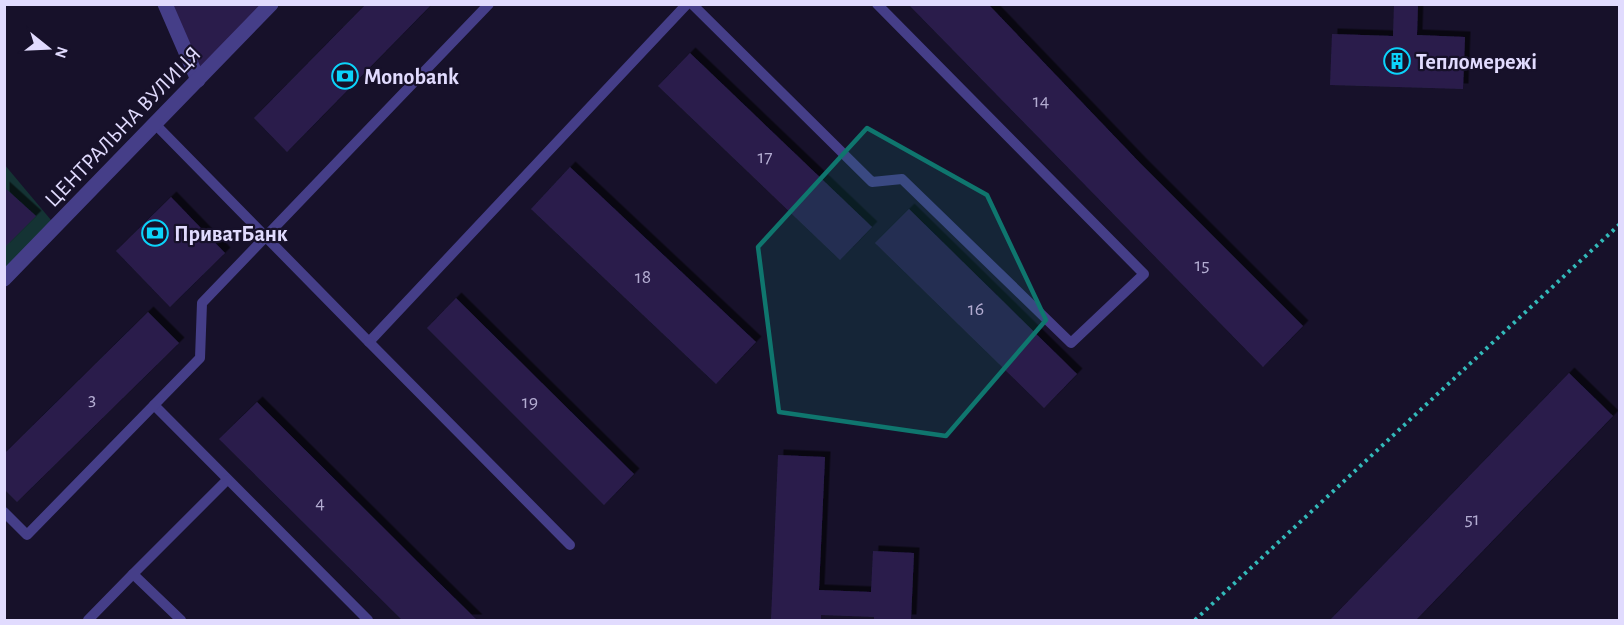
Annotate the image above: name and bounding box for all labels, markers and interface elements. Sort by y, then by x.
north arrow [18,18,78,78]
street label: ЦЕНТРАЛЬНА ВУЛИЦЯ [40,42,205,211]
text: N [52,45,71,60]
building icon: Тепломережі [1382,46,1412,76]
place label: Тепломережі [1416,51,1537,73]
bank icon: Monobank [330,61,360,91]
place label: Monobank [364,66,459,88]
house number: 14 [1033,91,1049,111]
house number: 17 [757,147,773,167]
bank icon: ПриватБанк [140,218,170,248]
place label: ПриватБанк [174,223,288,245]
house number: 15 [1194,255,1210,275]
house number: 18 [635,267,651,287]
house number: 16 [968,299,984,319]
house number: 3 [88,389,96,409]
house number: 19 [522,392,538,412]
house number: 4 [315,493,325,513]
house number: 51 [1464,509,1480,529]

